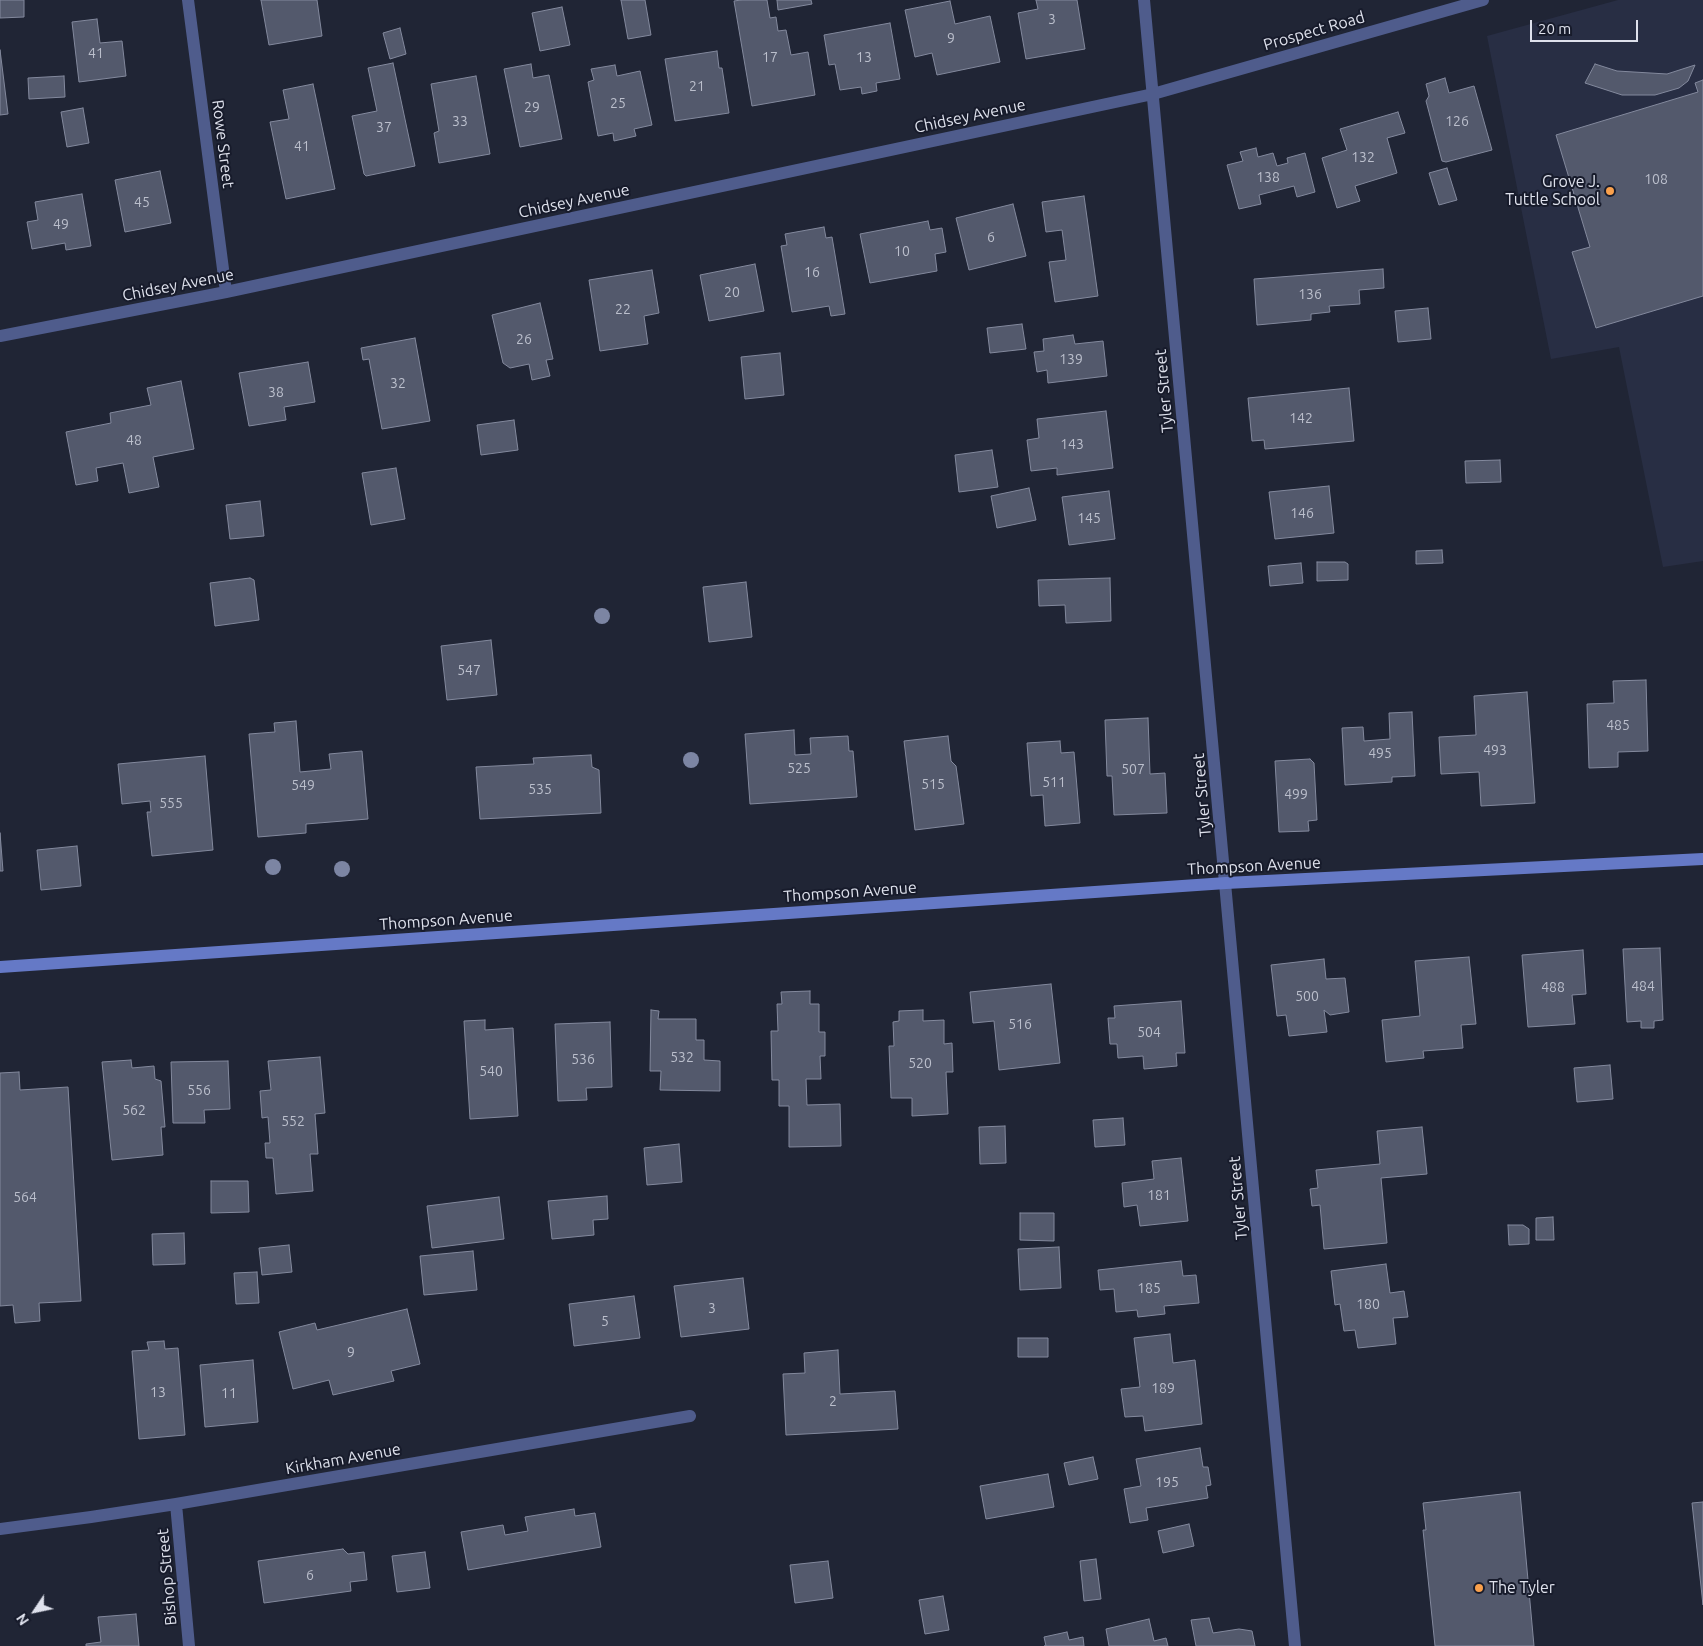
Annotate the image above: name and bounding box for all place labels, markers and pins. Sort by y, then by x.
place label: Grove J. Tuttle School [1505,172,1600,210]
marker: Grove J. Tuttle School [1604,185,1616,197]
place label: The Tyler [1489,1578,1555,1598]
marker: The Tyler [1473,1582,1485,1594]

